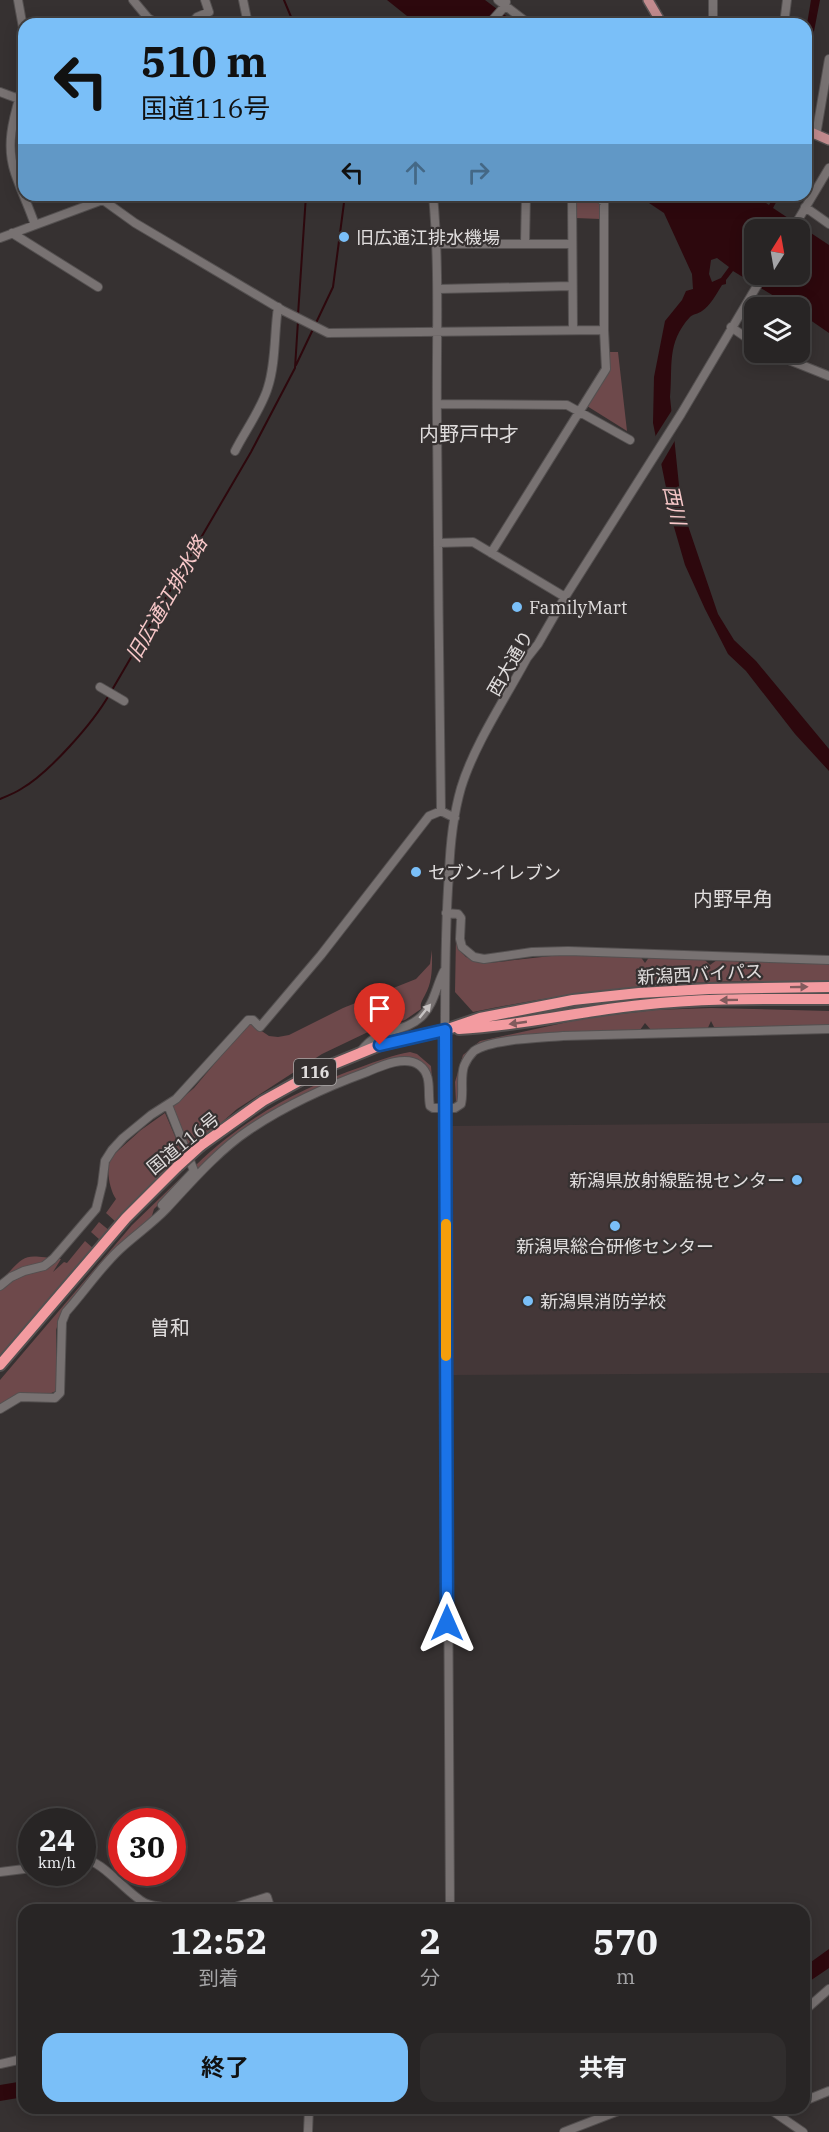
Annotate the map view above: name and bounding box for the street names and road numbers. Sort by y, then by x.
street label: 西大通り [482,626,538,700]
street label: 新潟西バイパス [637,959,763,989]
road number: 116 [294,1059,336,1085]
street label: 国道116号 [142,1107,224,1179]

